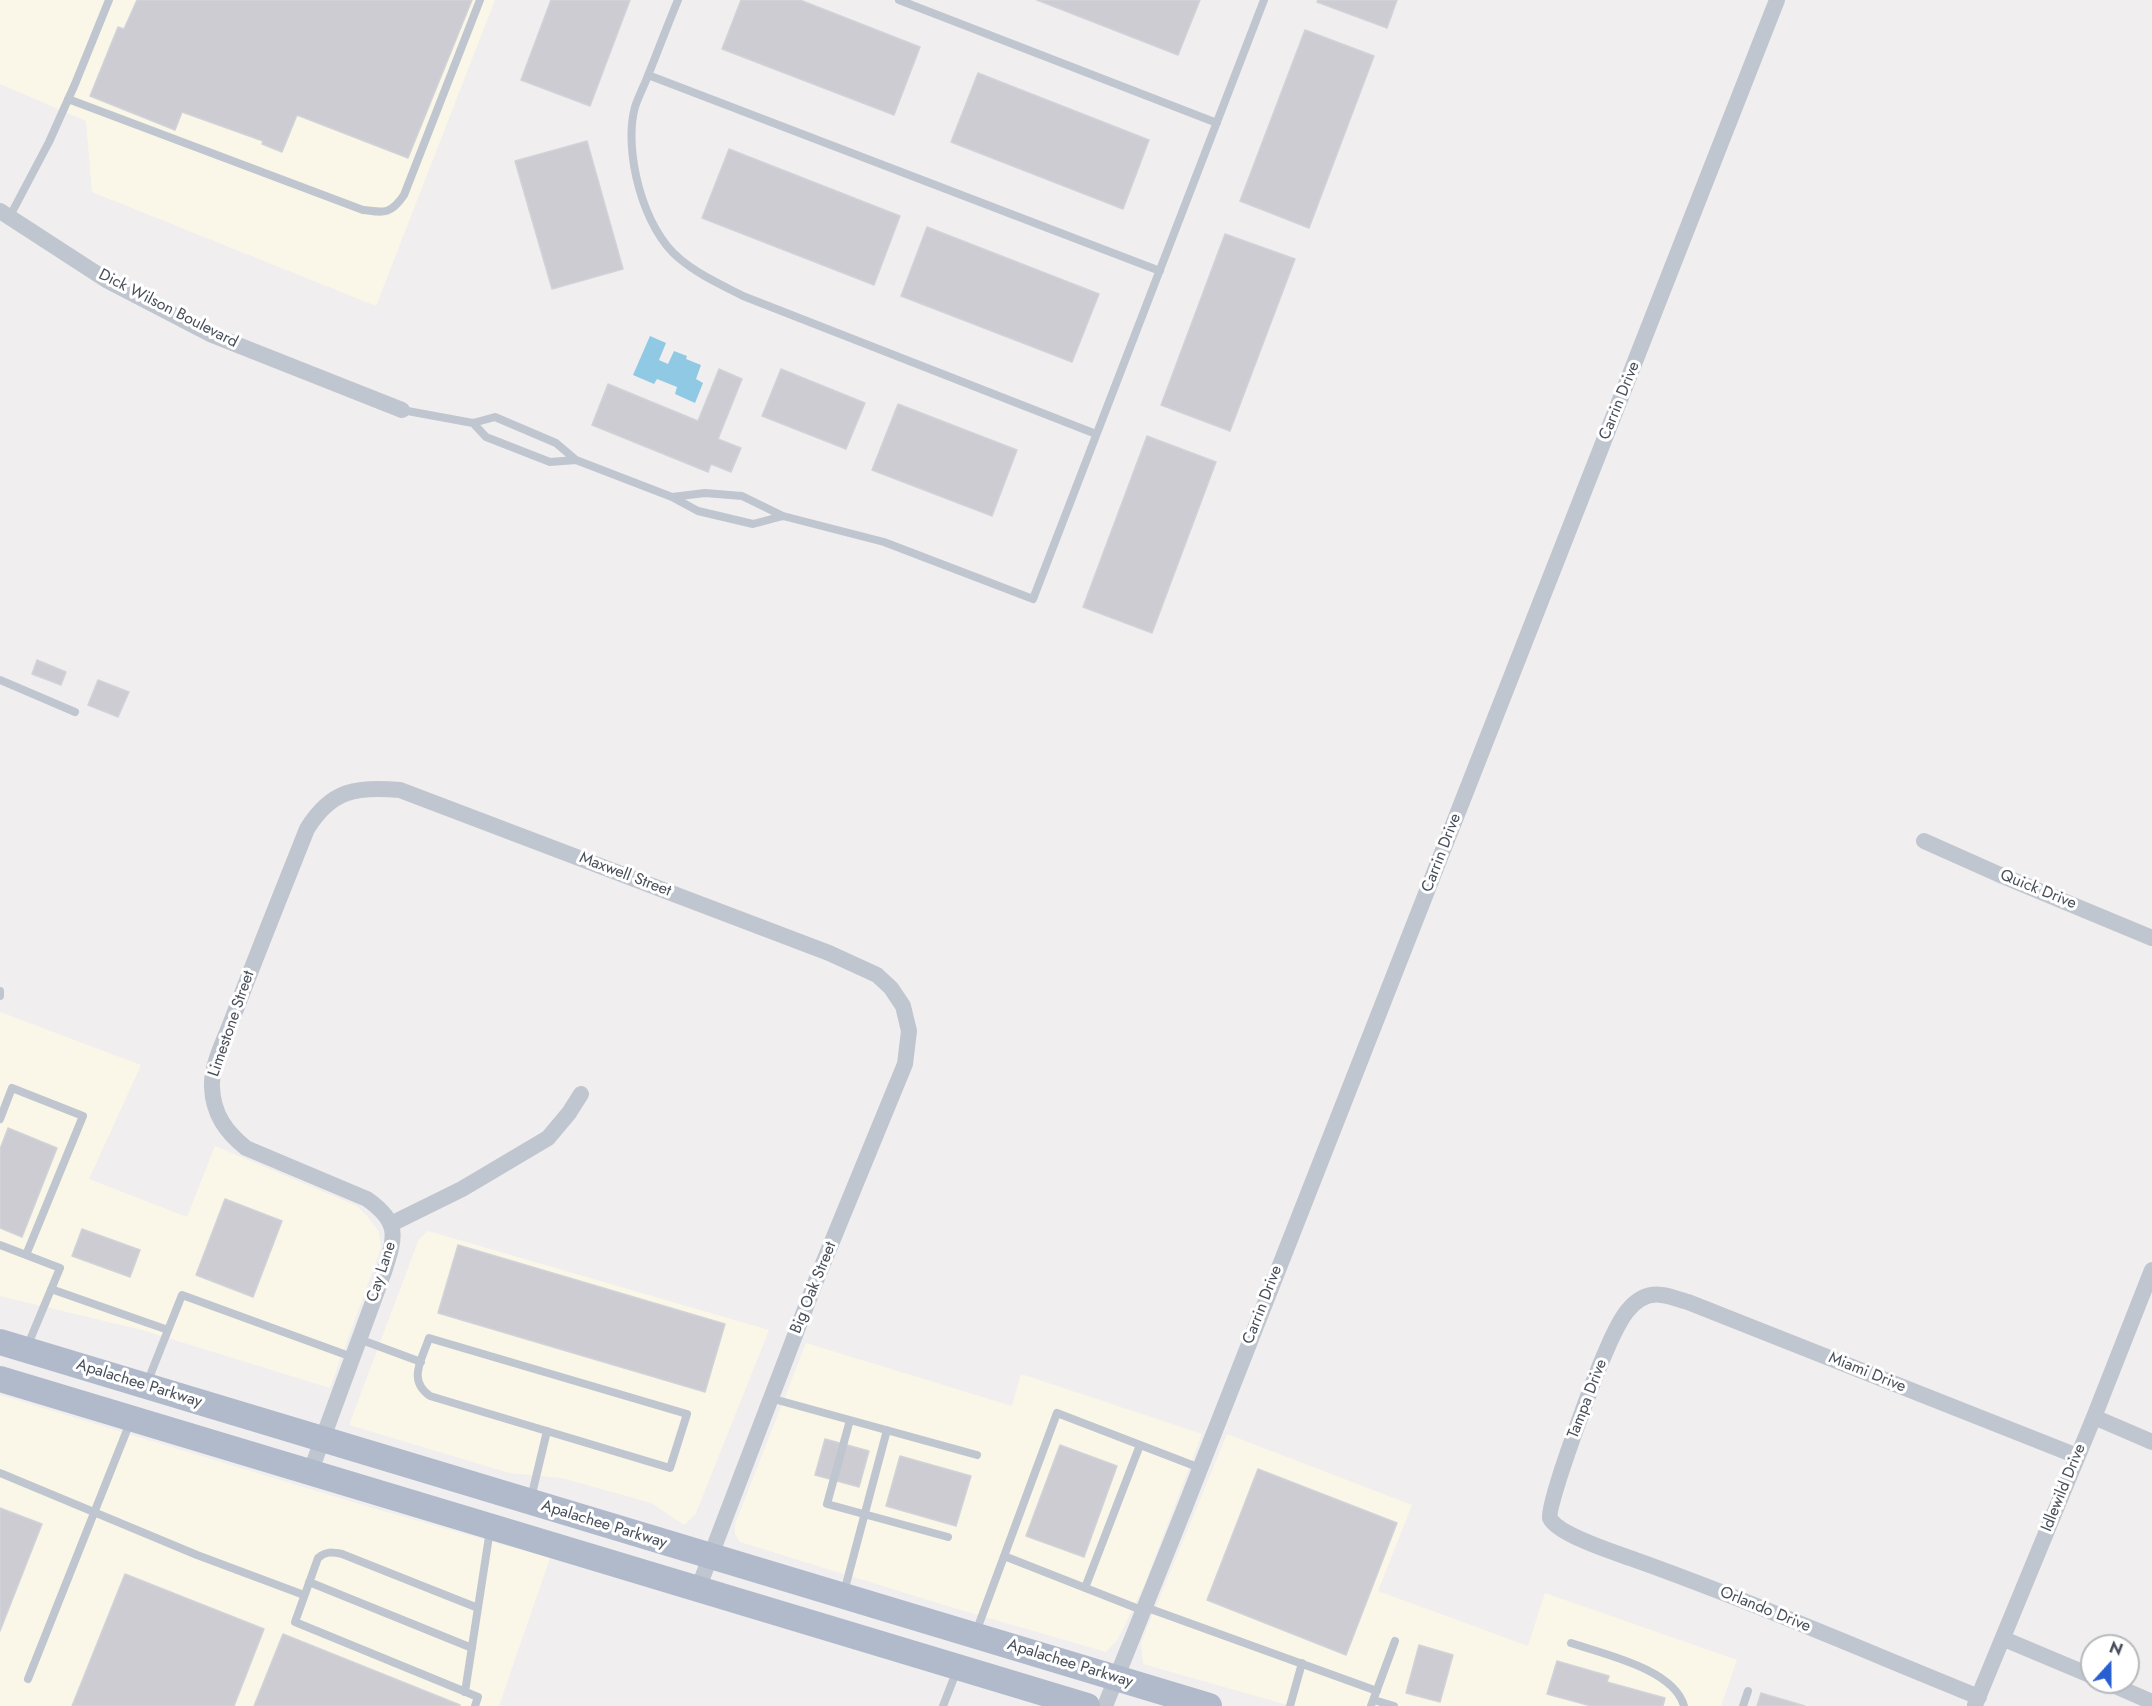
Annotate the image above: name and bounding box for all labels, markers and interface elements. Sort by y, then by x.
street label: Dick Wilson Boulevard [95,266,241,352]
street label: Carrin Drive [1596,359,1644,443]
street label: Carrin Drive [1418,811,1466,895]
street label: Maxwell Street [576,849,674,901]
street label: Quick Drive [1997,866,2079,914]
street label: Limestone Street [205,969,259,1079]
street label: Big Oak Street [787,1239,841,1337]
street label: Cay Lane [363,1240,401,1304]
street label: Carrin Drive [1239,1263,1287,1347]
street label: Miami Drive [1825,1349,1909,1397]
street label: Apalachee Parkway [74,1356,204,1412]
street label: Tampa Drive [1564,1357,1612,1441]
street label: Idlewild Drive [2038,1441,2090,1535]
street label: Apalachee Parkway [539,1497,669,1553]
street label: Orlando Drive [1717,1583,1813,1637]
north arrow [2080,1634,2140,1694]
street label: Apalachee Parkway [1005,1636,1135,1692]
text: N [2106,1636,2126,1662]

